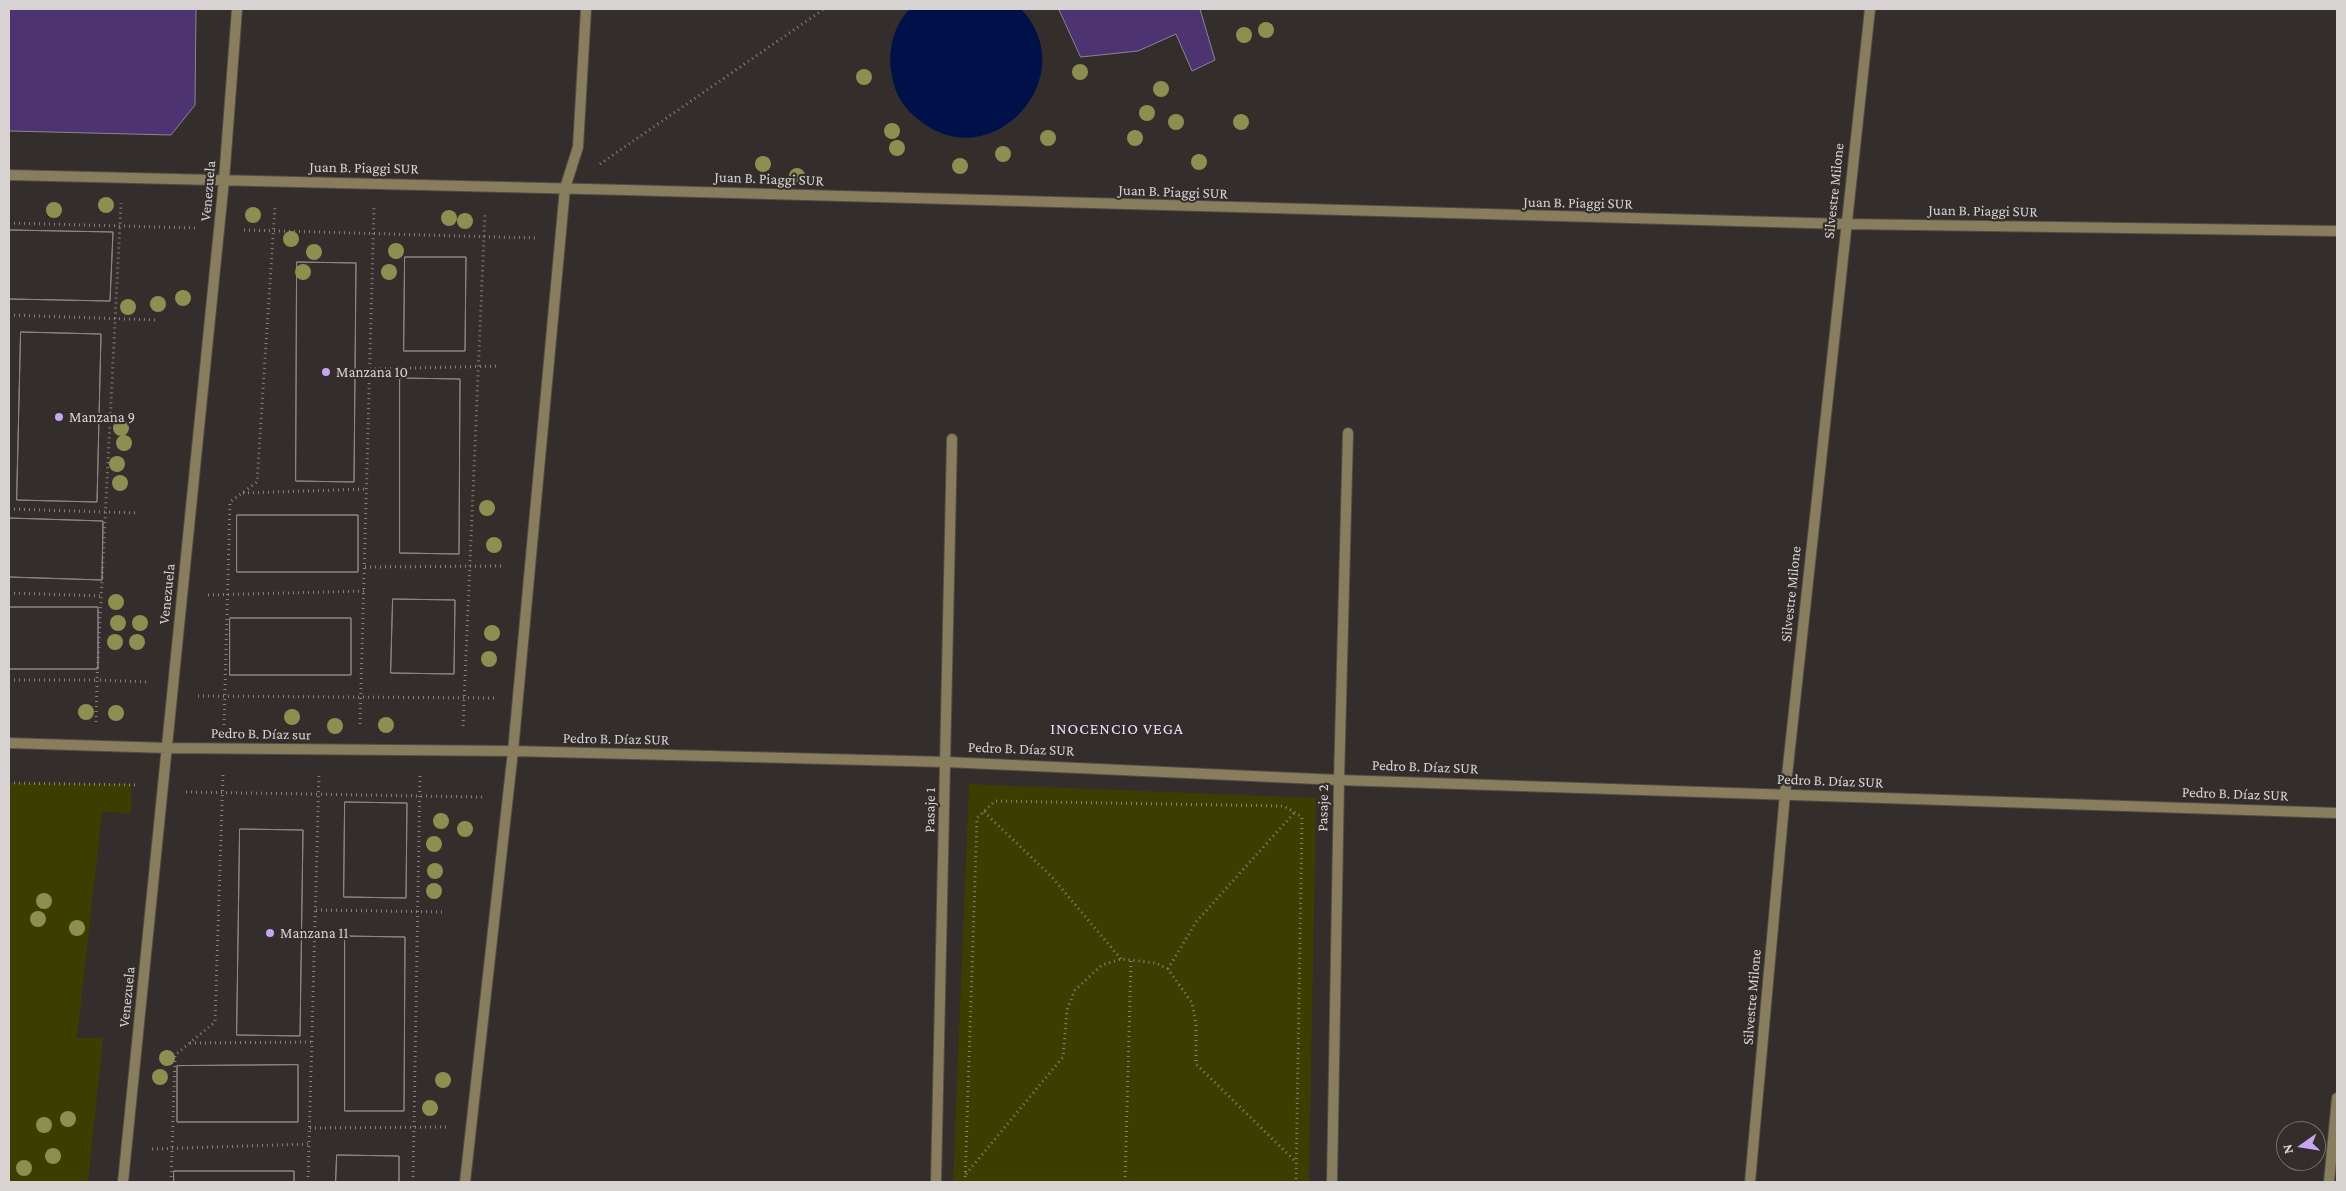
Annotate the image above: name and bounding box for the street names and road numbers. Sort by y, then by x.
street label: Silvestre Milone [1820,142,1848,240]
street label: Juan B. Piaggi SUR [309,158,419,178]
street label: Venezuela [196,160,220,222]
street label: Juan B. Piaggi SUR [714,168,824,190]
street label: Juan B. Piaggi SUR [1118,181,1228,203]
street label: Juan B. Piaggi SUR [1523,193,1633,213]
street label: Juan B. Piaggi SUR [1928,201,2038,221]
street label: Silvestre Milone [1777,545,1805,643]
street label: Venezuela [155,563,179,625]
street label: Pedro B. Díaz sur [211,724,311,744]
street label: Pedro B. Díaz SUR [563,729,669,749]
street label: Pedro B. Díaz SUR [968,738,1074,760]
street label: Pedro B. Díaz SUR [1372,756,1478,778]
street label: Pedro B. Díaz SUR [1777,770,1883,792]
street label: Pedro B. Díaz SUR [2182,783,2288,805]
street label: Pasaje 2 [1314,784,1332,832]
street label: Pasaje 1 [921,787,939,833]
street label: Silvestre Milone [1739,948,1765,1046]
street label: Venezuela [115,966,139,1028]

